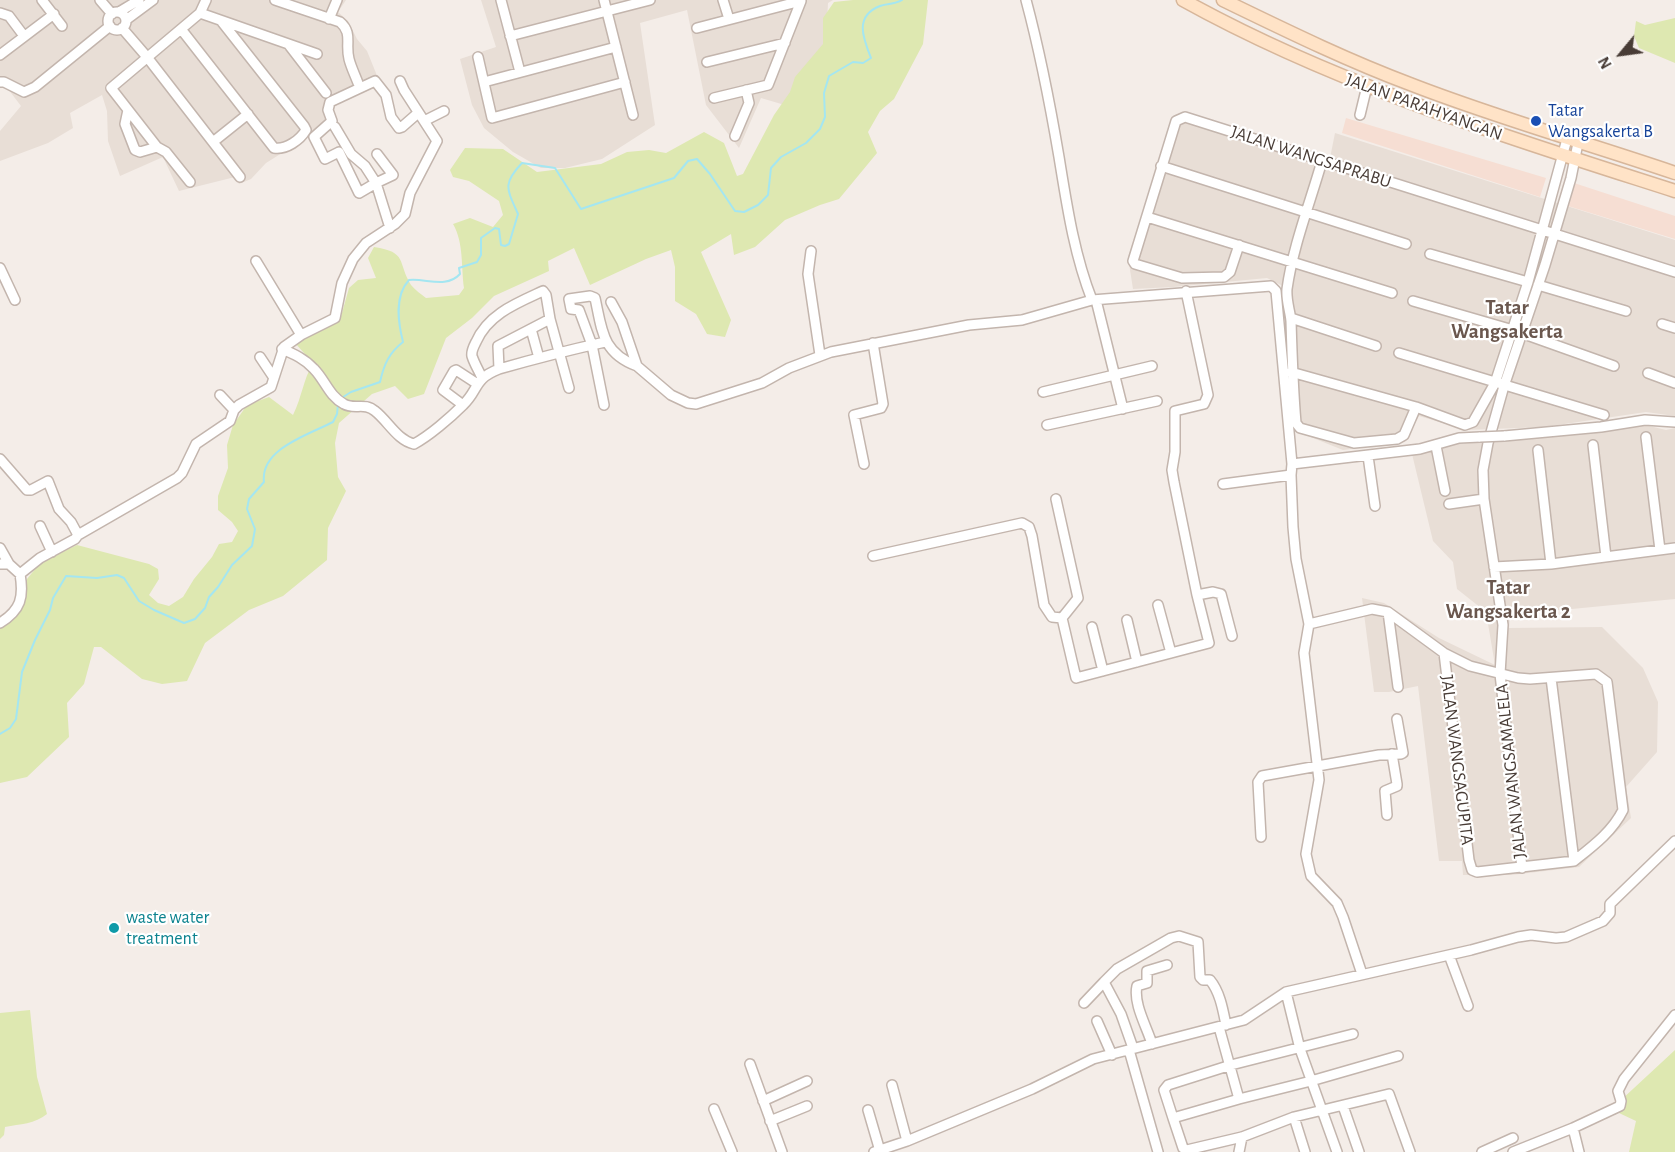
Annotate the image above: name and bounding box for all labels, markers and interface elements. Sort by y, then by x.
north arrow [1591,24,1651,84]
text: N [1596,54,1615,71]
street label: JALAN PARAHYANGAN [1343,69,1505,145]
place label: Tatar Wangsakerta B [1548,100,1653,142]
marker: Tatar Wangsakerta B [1529,114,1543,128]
street label: JALAN WANGSAPRABU [1228,121,1394,193]
district label: Tatar Wangsakerta [1451,295,1563,345]
district label: Tatar Wangsakerta 2 [1445,575,1571,625]
street label: JALAN WANGSAGUPITA [1436,674,1478,846]
street label: JALAN WANGSAMALELA [1491,683,1531,859]
place label: waste water treatment [126,907,209,950]
marker: waste water treatment [107,921,121,935]

